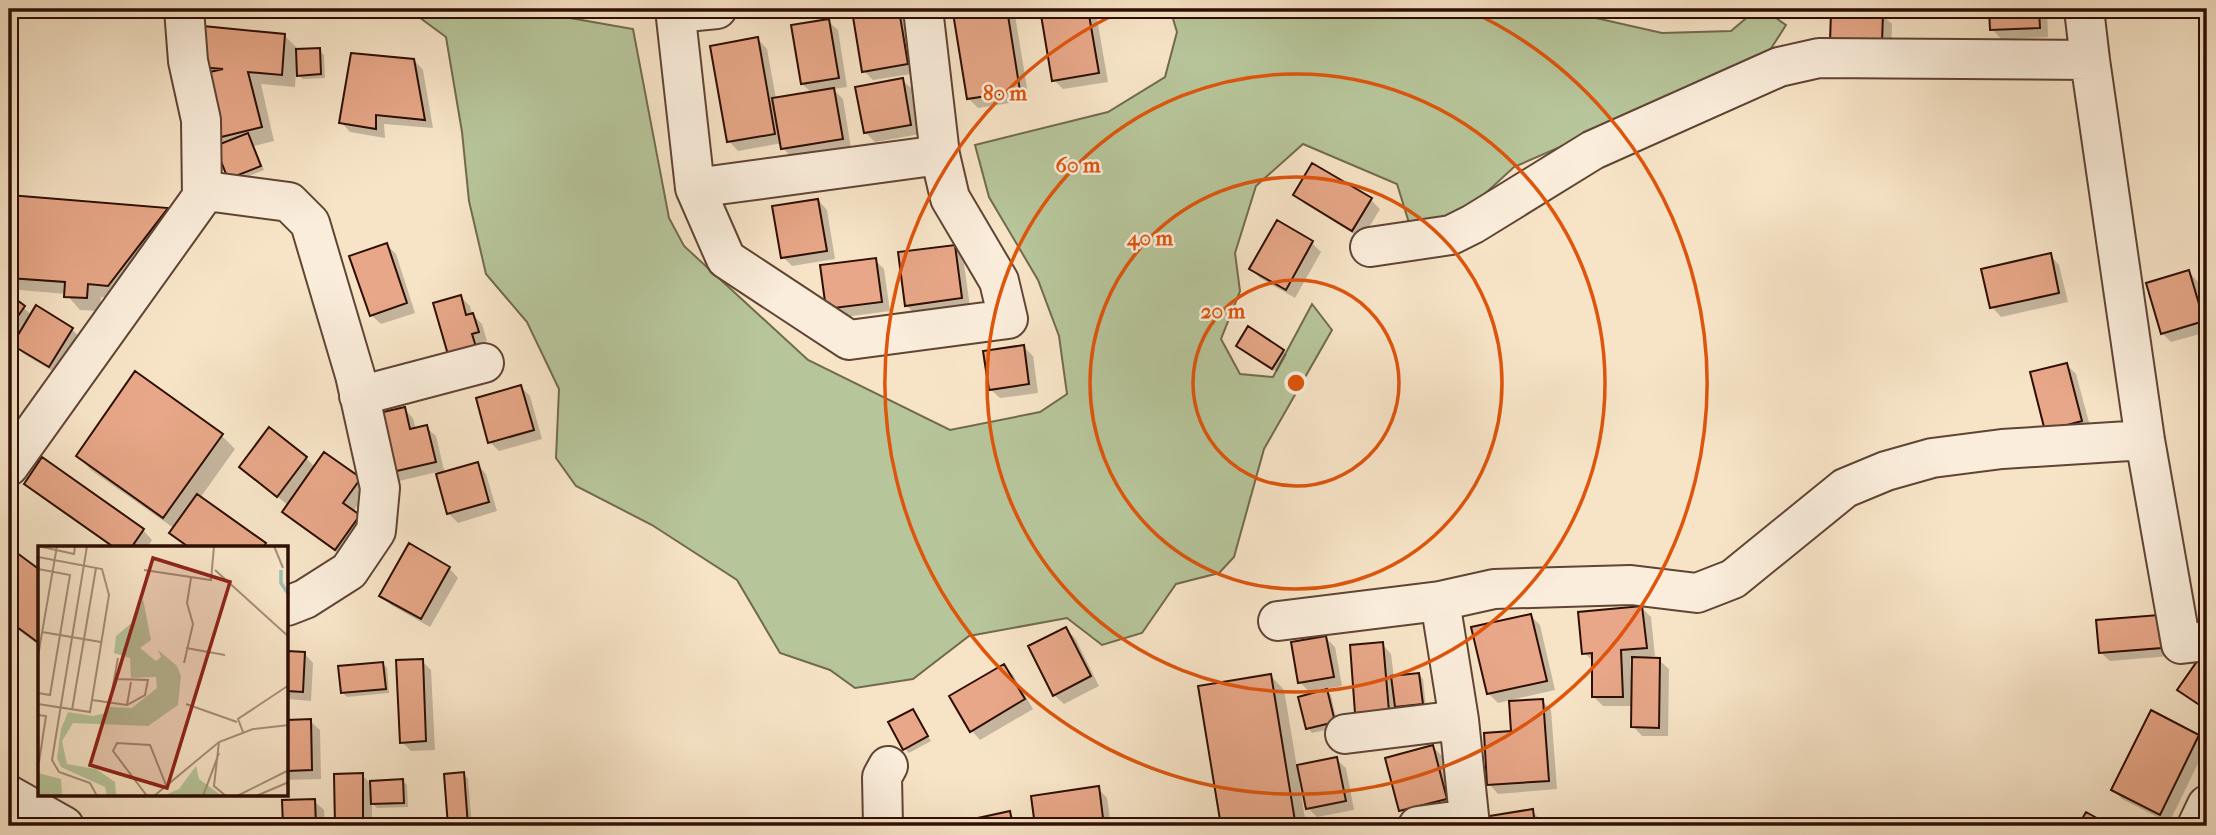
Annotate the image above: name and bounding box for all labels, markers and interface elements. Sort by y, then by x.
text: 80 m [983,81,1028,105]
text: 60 m [1056,153,1101,177]
text: 40 m [1126,226,1174,251]
text: 20 m [1201,299,1246,323]
centre of rings [1284,371,1308,395]
inset map [38,546,289,796]

